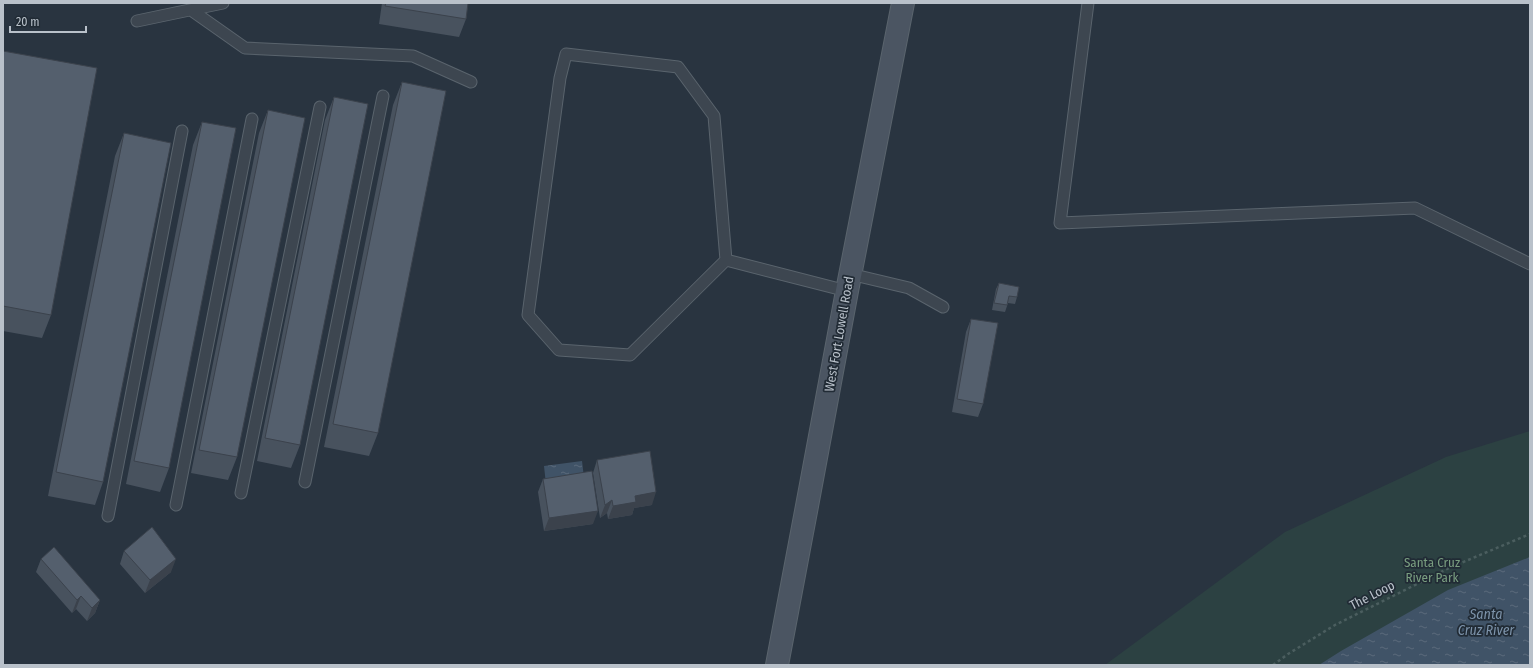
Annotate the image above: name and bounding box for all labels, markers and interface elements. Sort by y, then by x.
scale bar [10,8,86,34]
text: 20 m [16,15,40,29]
street label: West Fort Lowell Road [821,275,857,393]
park label: Santa Cruz River Park [1404,555,1460,585]
street label: The Loop [1347,577,1397,613]
water label: Santa Cruz River [1458,606,1515,639]

